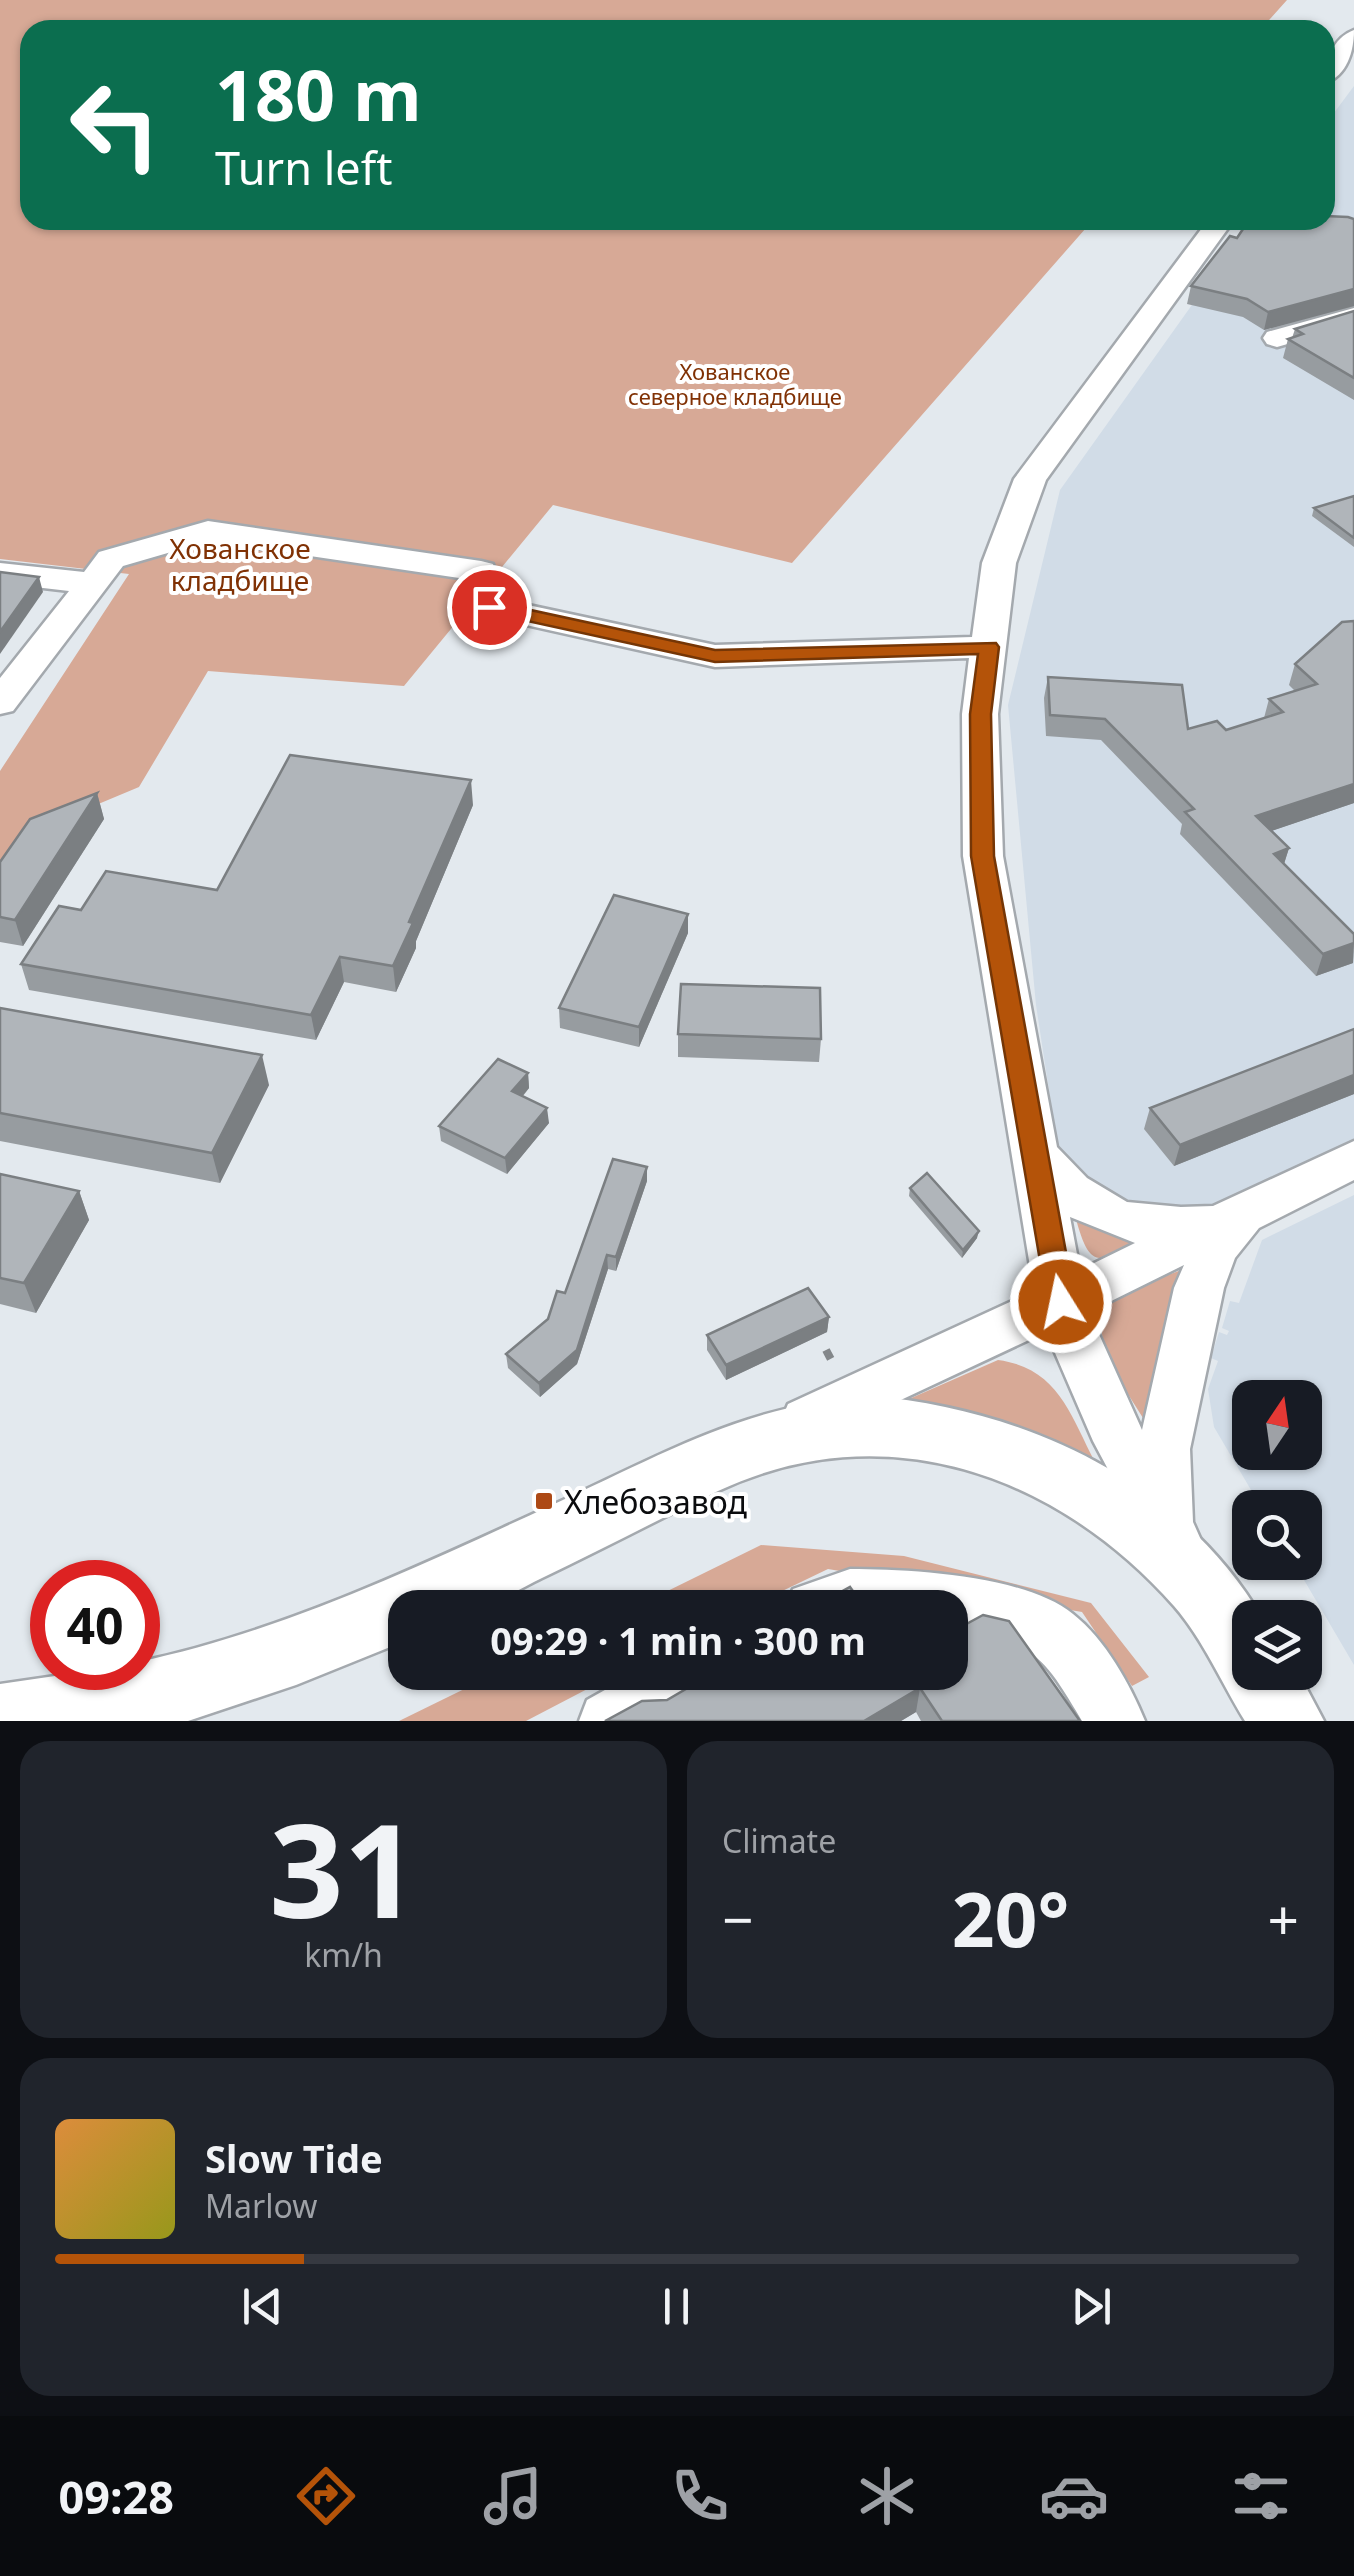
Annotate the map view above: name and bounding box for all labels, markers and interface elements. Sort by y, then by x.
text: 180 m [215,46,422,142]
icon: left [50,60,180,190]
text: Turn left [215,137,392,198]
park label: Хованское северное кладбище [628,356,842,411]
park label: Хованское кладбище [169,529,311,599]
pin [447,565,532,650]
icon: arrive [462,580,517,635]
position arrow [1009,1250,1113,1354]
north arrow [1232,1380,1322,1470]
map controls [1232,1380,1322,1690]
place label: Хлебозавод [564,1480,747,1523]
marker: Хлебозавод [533,1490,555,1512]
button: search [1232,1490,1322,1580]
speed limit sign: 40 [30,1560,160,1690]
button: layers [1232,1600,1322,1690]
text: 09:29 · 1 min · 300 m [490,1614,866,1666]
text: 31 [269,1779,418,1956]
text: Climate [722,1819,836,1862]
text: 20° [952,1867,1069,1969]
text: − [722,1881,753,1956]
text: + [1268,1881,1299,1956]
text: km/h [304,1933,383,1976]
text: Slow Tide [205,2132,383,2184]
text: Marlow [205,2184,317,2227]
icon: previous [235,2279,290,2334]
icon: pause [649,2279,704,2334]
icon: next [1064,2279,1119,2334]
icon: directions [291,2461,361,2531]
icon: music [478,2461,548,2531]
icon: phone [665,2461,735,2531]
icon: climate [852,2461,922,2531]
icon: car [1039,2461,1109,2531]
icon: filters [1226,2461,1296,2531]
text: 09:28 [58,2466,174,2527]

